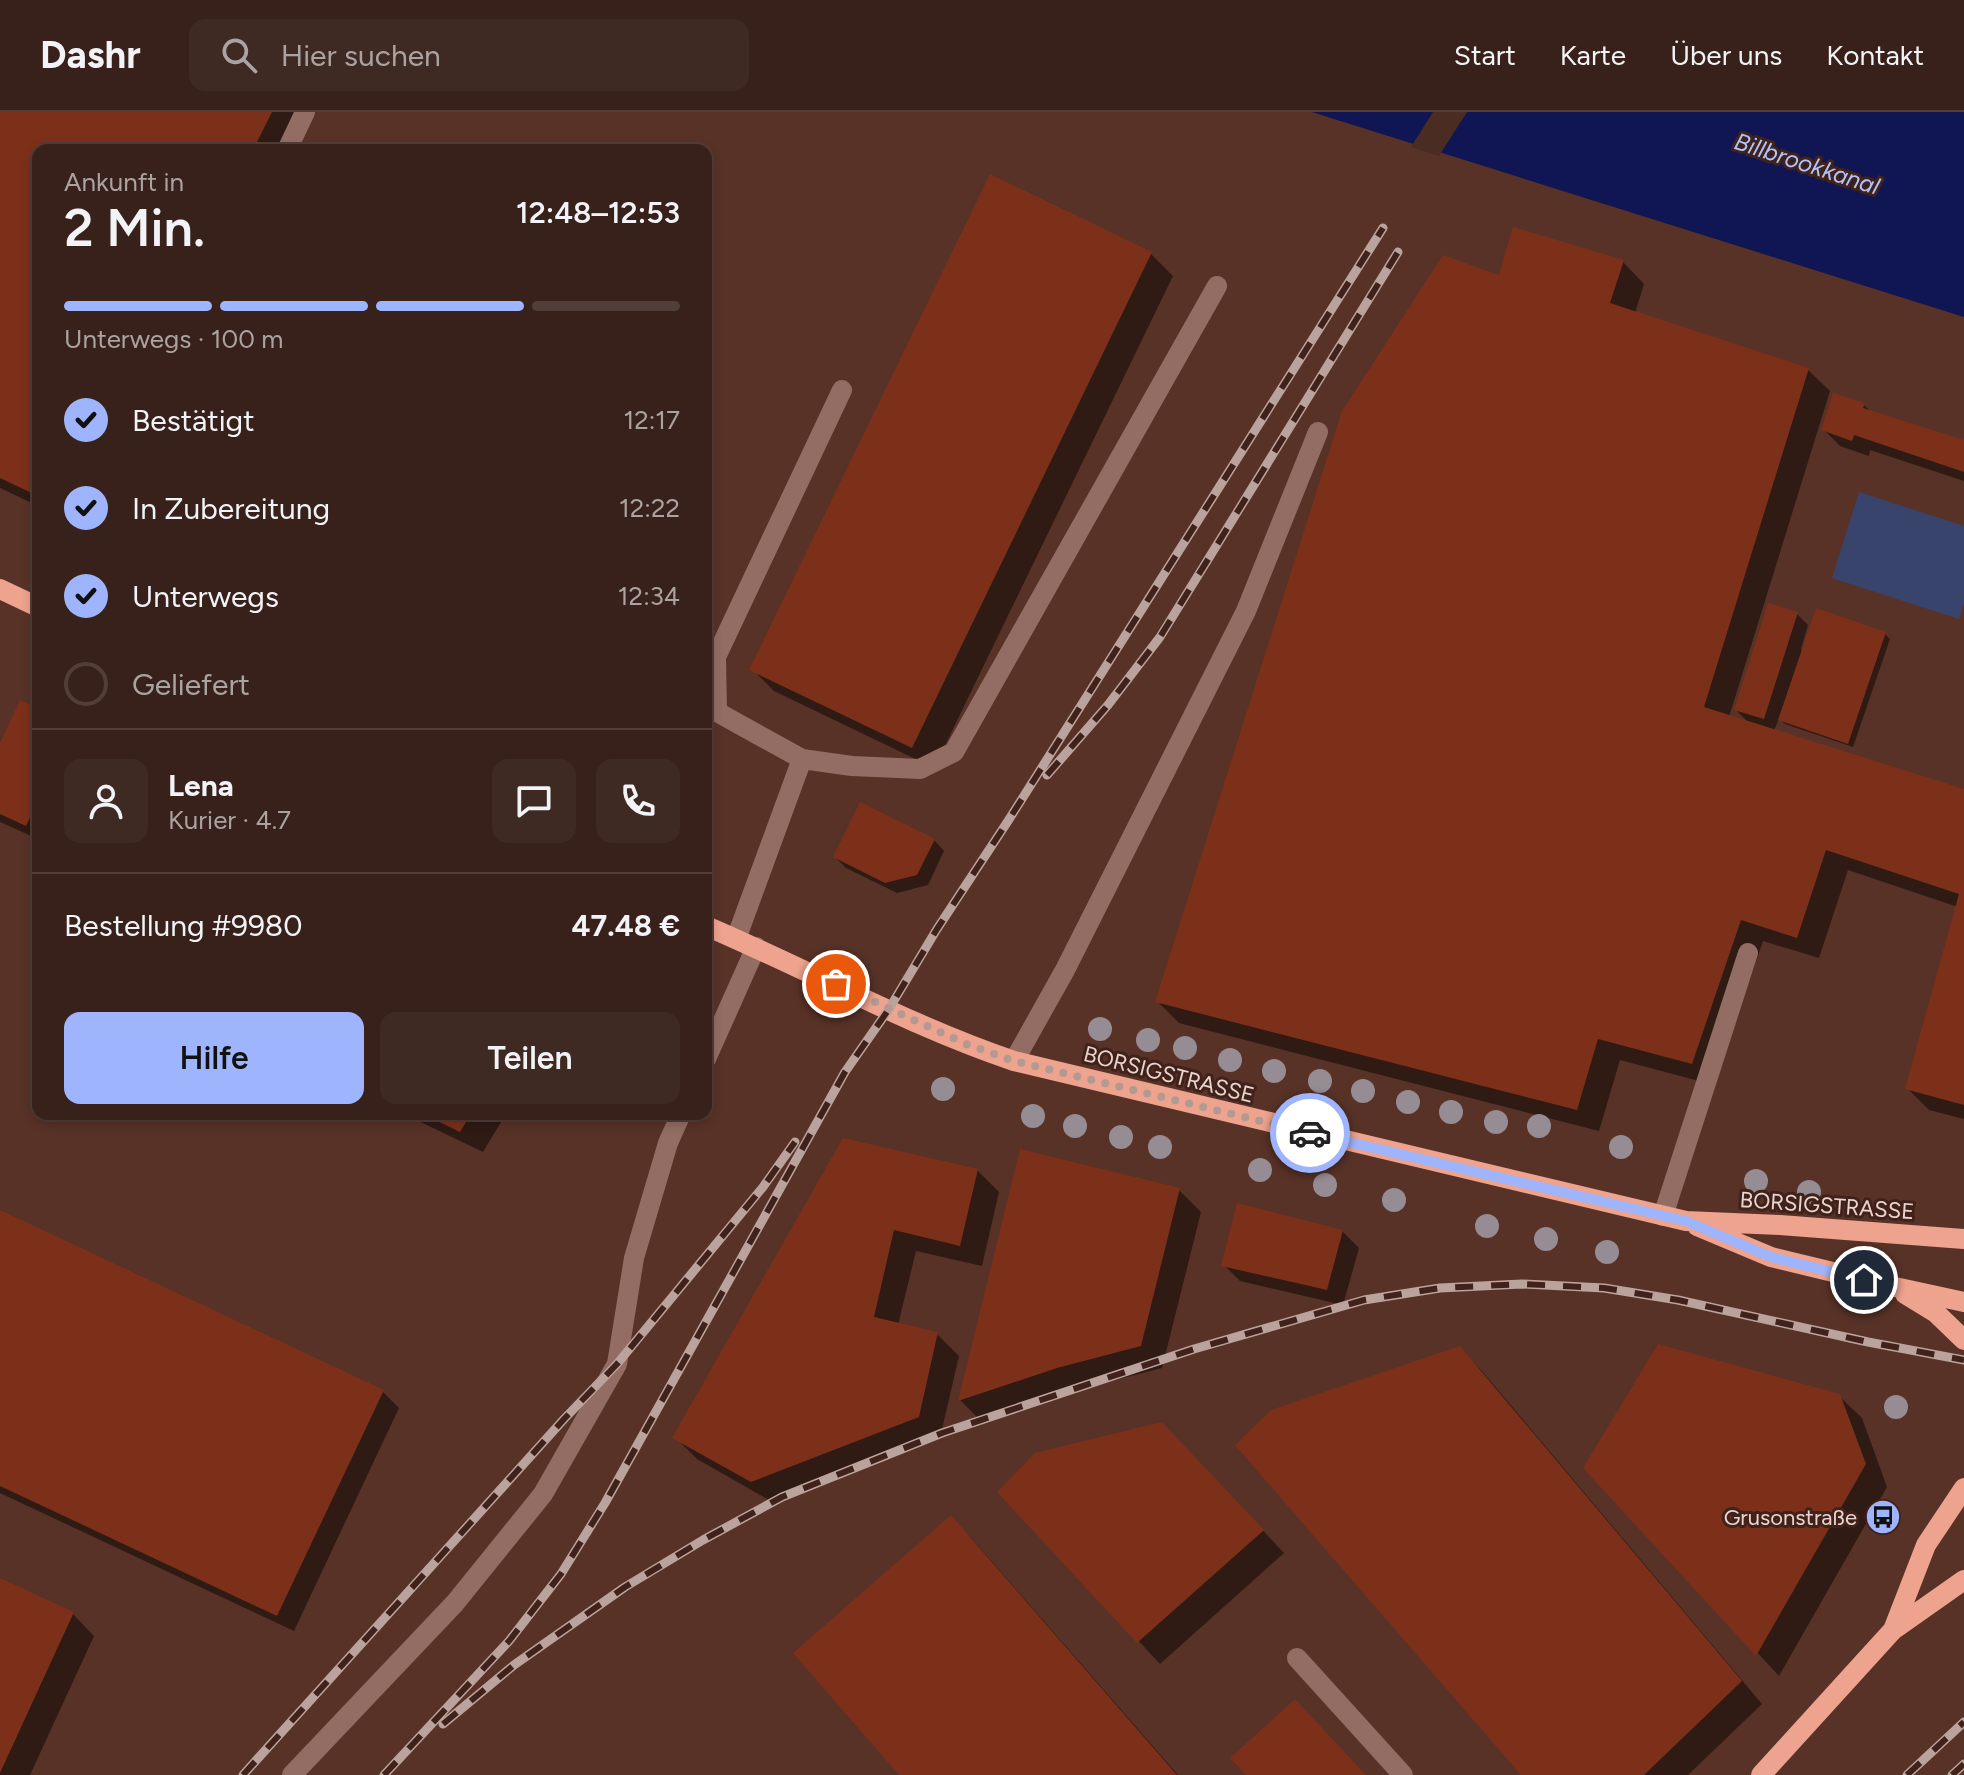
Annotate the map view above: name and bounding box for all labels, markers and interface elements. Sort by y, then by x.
search box [189,19,749,91]
text: Dashr [40,32,141,78]
icon: search [217,33,261,77]
text: Hier suchen [281,37,441,74]
text: Start [1454,38,1516,72]
text: Karte [1560,38,1626,72]
text: Über uns [1670,38,1782,72]
text: Kontakt [1826,38,1924,72]
water label: Billbrookkanal [1731,126,1884,201]
text: Ankunft in [64,166,184,198]
text: 12:48–12:53 [516,194,680,231]
text: 2 Min. [64,197,205,259]
text: Unterwegs · 100 m [64,323,283,355]
icon: check [64,398,108,442]
text: Bestätigt [132,402,255,439]
text: 12:17 [623,404,680,436]
icon: check [64,486,108,530]
text: In Zubereitung [132,490,330,527]
text: 12:22 [619,492,680,524]
icon: check [64,574,108,618]
text: Unterwegs [132,578,279,615]
text: 12:34 [618,580,680,612]
text: Geliefert [132,666,250,703]
button: person [64,759,148,843]
button: chat [492,759,576,843]
button: phone [596,759,680,843]
text: Lena [168,767,234,804]
text: Kurier · 4.7 [168,804,291,836]
text: Bestellung #9980 [64,907,303,944]
text: 47.48 € [572,907,680,944]
pin [802,950,870,1018]
icon: bag [814,962,858,1006]
button: Hilfe [64,1012,364,1104]
button: Teilen [380,1012,680,1104]
street label: BORSIGSTRASSE [1081,1040,1257,1109]
courier [1270,1093,1350,1173]
icon: car [1288,1111,1332,1155]
street label: BORSIGSTRASSE [1739,1186,1915,1225]
pin [1830,1246,1898,1314]
icon: home [1842,1258,1886,1302]
bus stop icon: Grusonstraße [1864,1498,1902,1536]
place label: Grusonstraße [1724,1504,1857,1531]

